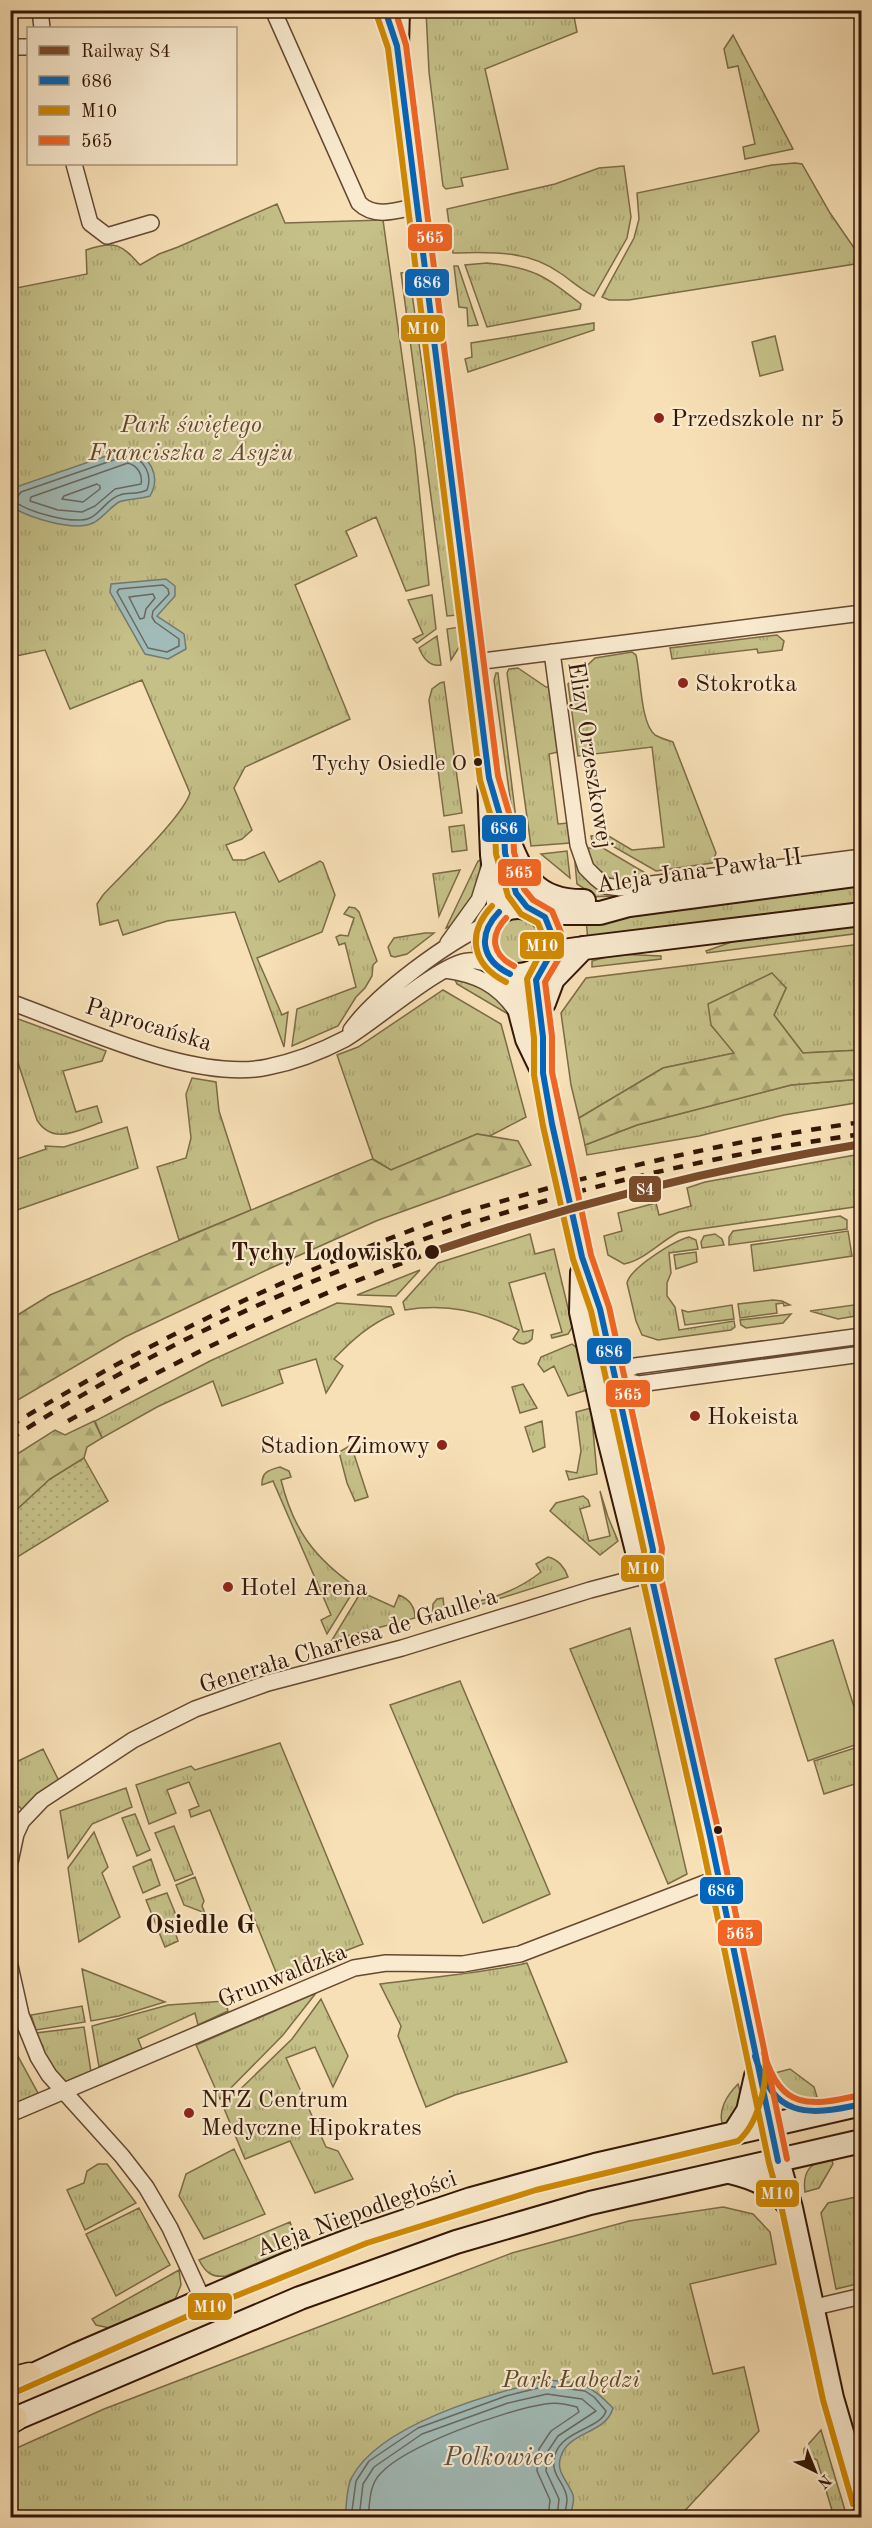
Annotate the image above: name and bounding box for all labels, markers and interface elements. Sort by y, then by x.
legend [27,27,237,165]
text: Railway S4 [81,43,171,61]
text: 686 [81,73,112,91]
text: M10 [81,103,117,121]
text: 565 [81,133,112,151]
line badge: 565 [407,223,453,252]
text: 565 [416,231,444,247]
line badge: 686 [404,268,450,297]
text: 686 [413,276,441,292]
line badge: M10 [400,314,446,343]
text: M10 [407,322,439,338]
place label: Przedszkole nr 5 [671,408,844,432]
marker: Przedszkole nr 5 [652,411,666,425]
park label: Park świętego Franciszka z Asyżu [88,414,294,466]
street label: Elizy Orzeszkowej [562,660,616,850]
place label: Stokrotka [695,673,797,697]
marker: Stokrotka [676,676,690,690]
place label: Tychy Osiedle O [311,753,467,775]
marker: Tychy Osiedle O [472,756,484,768]
line badge: 686 [481,814,527,843]
text: 686 [490,822,518,838]
street label: Aleja Jana Pawła II [595,846,804,898]
line badge: 565 [497,858,542,887]
text: 565 [505,866,533,882]
line badge: M10 [519,931,565,960]
text: M10 [526,939,558,955]
street label: Paprocańska [82,995,215,1057]
line badge: S4 [628,1175,662,1203]
text: S4 [635,1183,655,1199]
place label: Tychy Lodowisko [231,1242,418,1266]
marker: Tychy Lodowisko [423,1243,441,1261]
line badge: 686 [586,1337,632,1365]
text: 686 [595,1345,623,1361]
line badge: 565 [605,1379,651,1408]
text: 565 [614,1388,642,1404]
place label: Hokeista [707,1406,799,1430]
marker: Hokeista [688,1409,702,1423]
place label: Stadion Zimowy [260,1435,430,1459]
marker: Stadion Zimowy [435,1438,449,1452]
line badge: M10 [620,1554,665,1583]
text: M10 [627,1562,659,1578]
place label: Hotel Arena [240,1577,368,1601]
marker: Hotel Arena [221,1580,235,1594]
street label: Generała Charlesa de Gaulle'a [197,1585,501,1699]
unlabelled marker [712,1824,724,1836]
line badge: 686 [699,1876,744,1905]
text: 686 [707,1884,735,1900]
district label: Osiedle G [145,1913,255,1939]
line badge: 565 [717,1919,763,1947]
text: 565 [726,1927,754,1943]
street label: Grunwaldzka [215,1940,351,2014]
place label: NFZ Centrum Medyczne Hipokrates [201,2089,422,2141]
marker: NFZ Centrum Medyczne Hipokrates [182,2106,196,2120]
street label: Aleja Niepodległości [253,2167,460,2262]
line badge: M10 [755,2179,800,2208]
text: M10 [761,2187,793,2203]
line badge: M10 [187,2292,233,2321]
text: M10 [194,2300,226,2316]
park label: Park Łabędzi [501,2369,640,2393]
north arrow [785,2441,845,2501]
water label: Polkowiec [443,2445,554,2471]
text: N [813,2470,834,2491]

